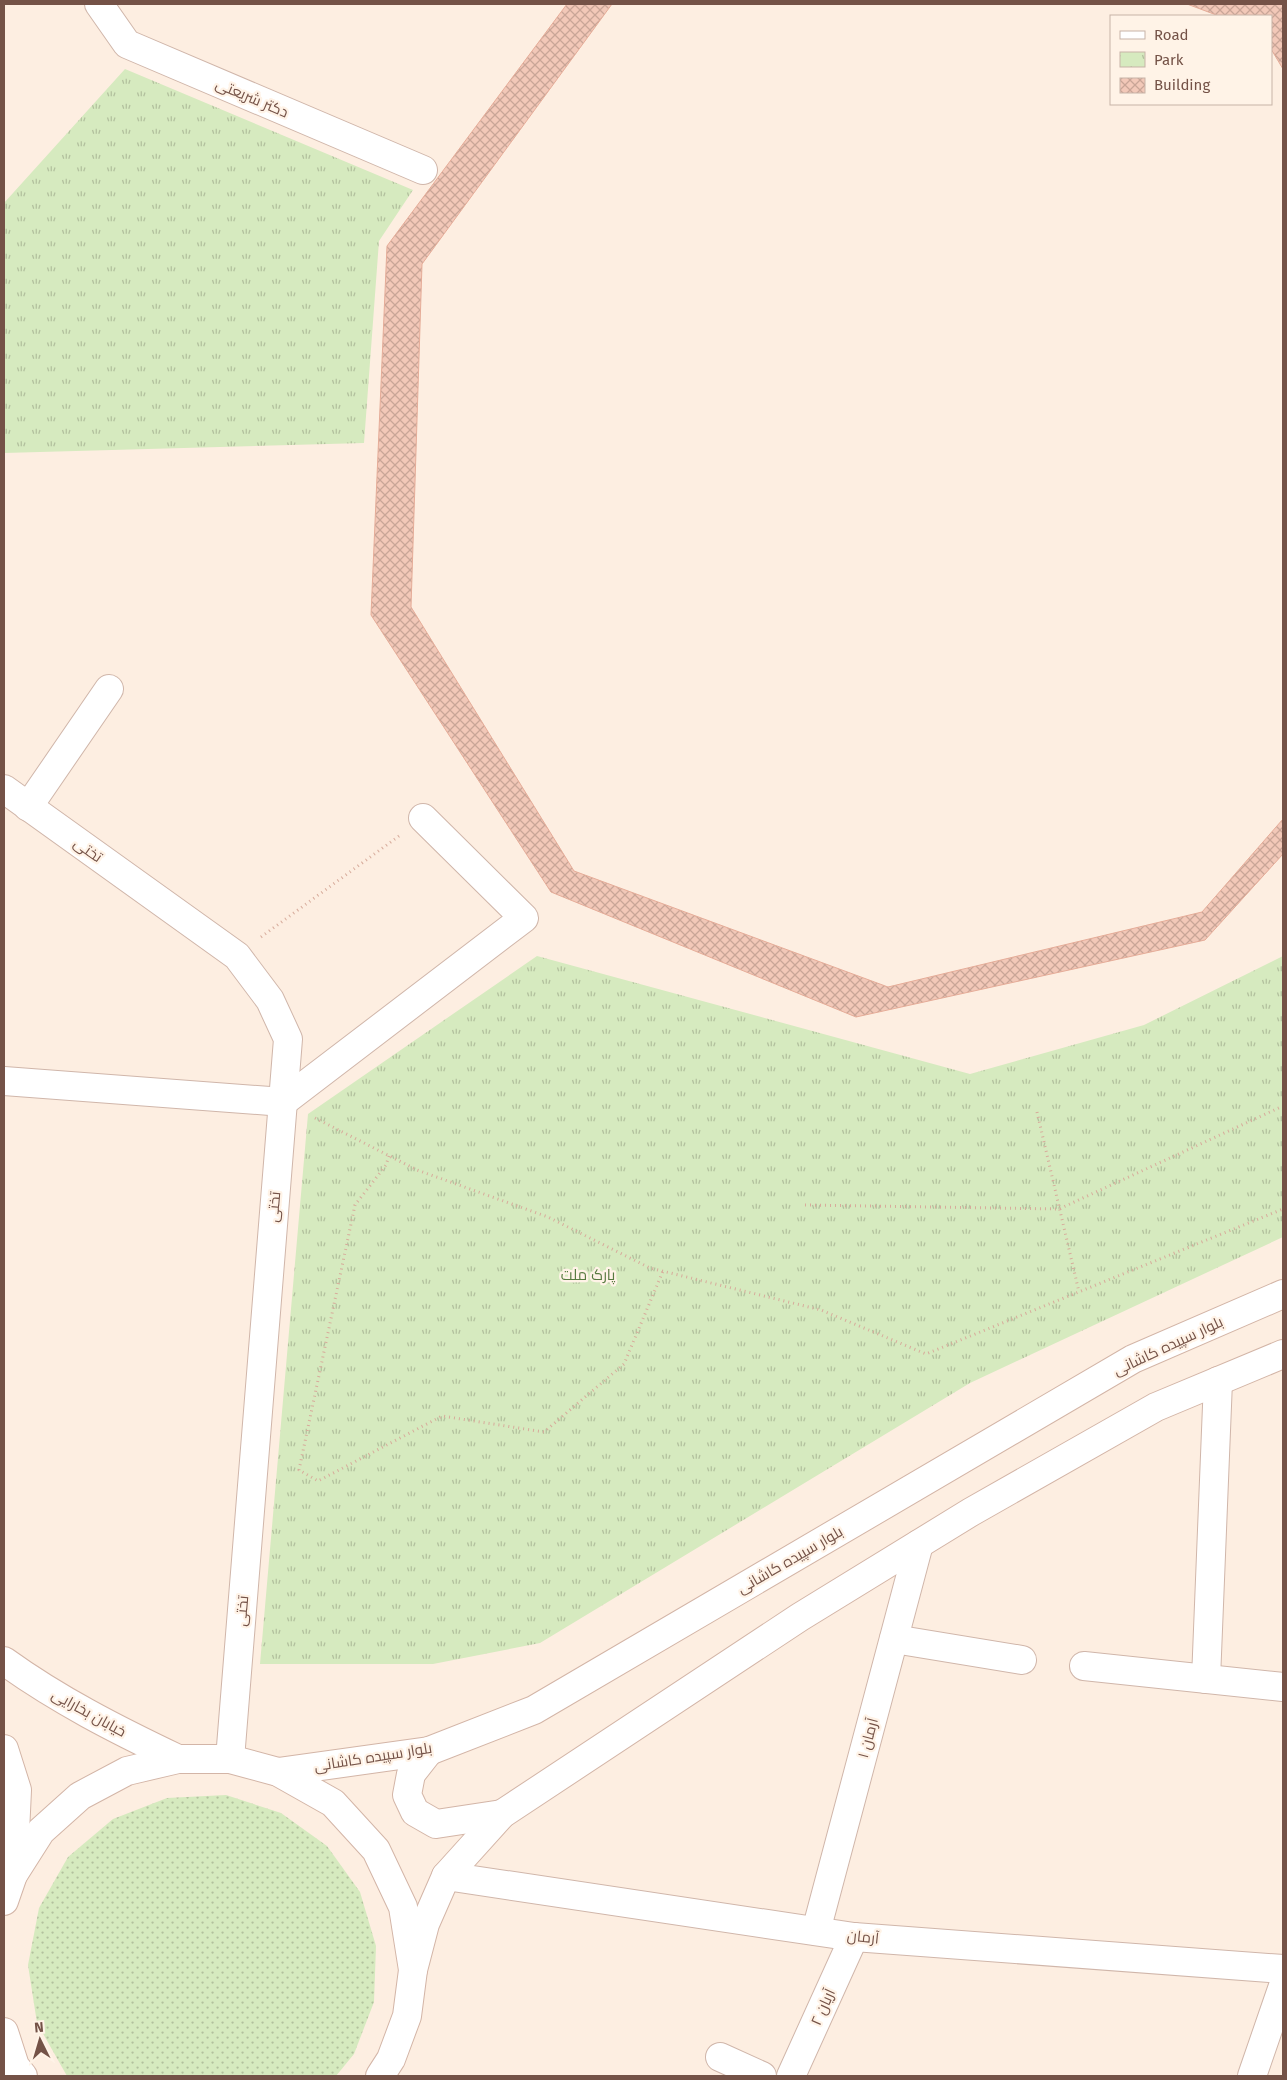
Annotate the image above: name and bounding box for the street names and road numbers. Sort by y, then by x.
street label: دکتر شریعتی [212,75,291,122]
street label: تختی [70,834,106,867]
street label: تختی [264,1191,285,1223]
street label: بلوار سپیده کاشانی [1110,1313,1226,1380]
street label: بلوار سپیده کاشانی [734,1522,847,1598]
street label: تختی [232,1595,253,1627]
street label: خیابان بخارایی [48,1685,129,1742]
street label: آرمان ۱ [854,1716,883,1760]
street label: بلوار سپیده کاشانی [313,1739,433,1776]
street label: آرمان [846,1926,880,1949]
street label: آریان ۲ [807,1986,840,2029]

